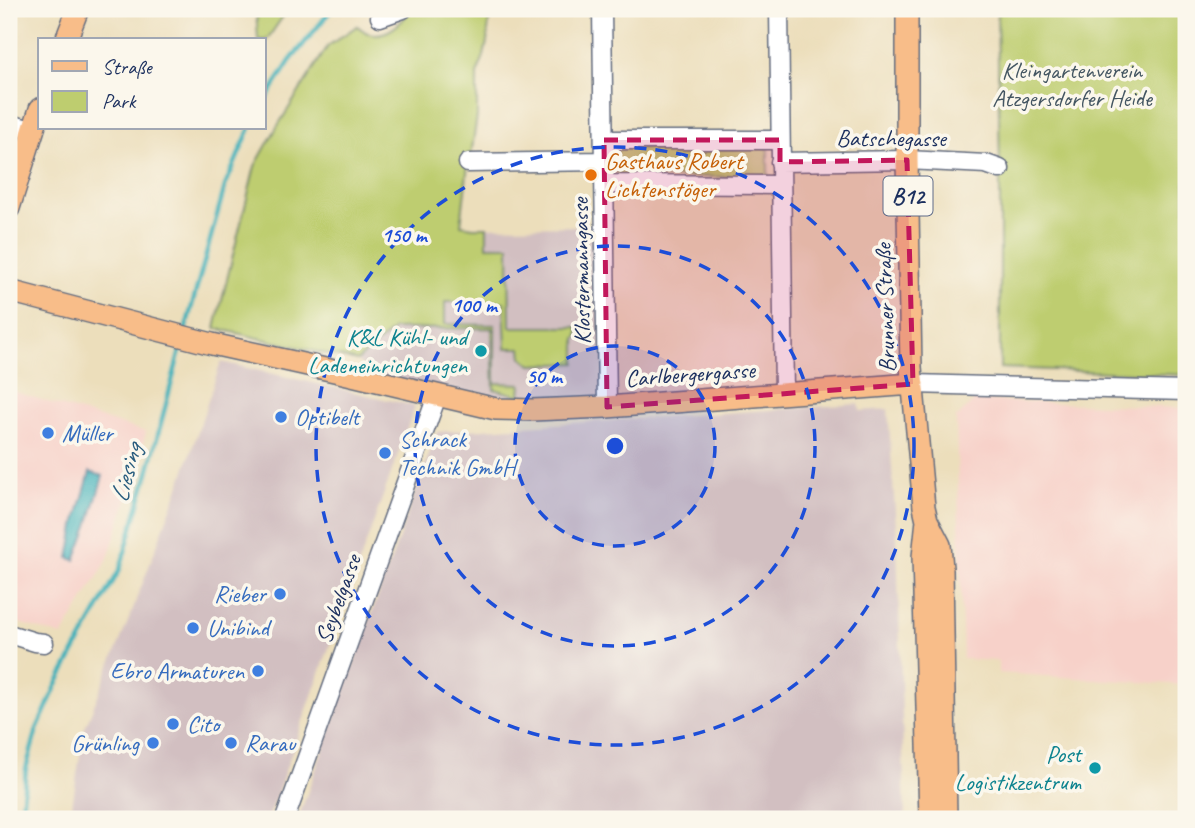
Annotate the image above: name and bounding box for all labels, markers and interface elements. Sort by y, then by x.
legend [38,38,266,130]
text: Straße [102,54,154,80]
park label: Kleingartenverein Atzgersdorfer Heide [992,55,1154,113]
text: Park [102,88,137,114]
street label: Batschegasse [836,123,948,153]
place label: Gasthaus Robert Lichtenstöger [605,146,745,204]
marker: Gasthaus Robert Lichtenstöger [583,167,599,183]
road number: B12 [884,176,932,216]
street label: Klostermanngasse [565,195,597,345]
text: 150 m [381,222,429,248]
street label: Brunner Straße [868,241,902,373]
text: 100 m [451,292,499,318]
place label: K&L Kühl- und Ladeneinrichtungen [308,322,471,380]
marker: K&L Kühl- und Ladeneinrichtungen [473,343,489,359]
street label: Carlbergergasse [624,354,758,393]
text: 50 m [526,363,564,389]
place label: Optibelt [295,402,361,432]
marker: Optibelt [273,409,289,425]
place label: Müller [62,418,115,448]
place label: Schrack Technik GmbH [399,424,519,482]
marker: Müller [40,425,56,441]
centre of rings [603,434,627,458]
water label: Liesing [102,436,151,506]
marker: Schrack Technik GmbH [377,445,393,461]
street label: Seybelgasse [308,549,369,647]
place label: Rieber [214,579,268,609]
marker: Rieber [272,586,288,602]
place label: Unibind [207,613,273,643]
marker: Unibind [185,620,201,636]
place label: Ebro Armaturen [110,656,245,686]
marker: Ebro Armaturen [250,663,266,679]
place label: Cito [187,709,222,739]
marker: Cito [165,716,181,732]
place label: Grünling [71,728,140,758]
place label: Rarau [245,728,297,758]
marker: Grünling [145,735,161,751]
marker: Rarau [223,735,239,751]
place label: Post Logistikzentrum [955,739,1083,797]
marker: Post Logistikzentrum [1087,760,1103,776]

